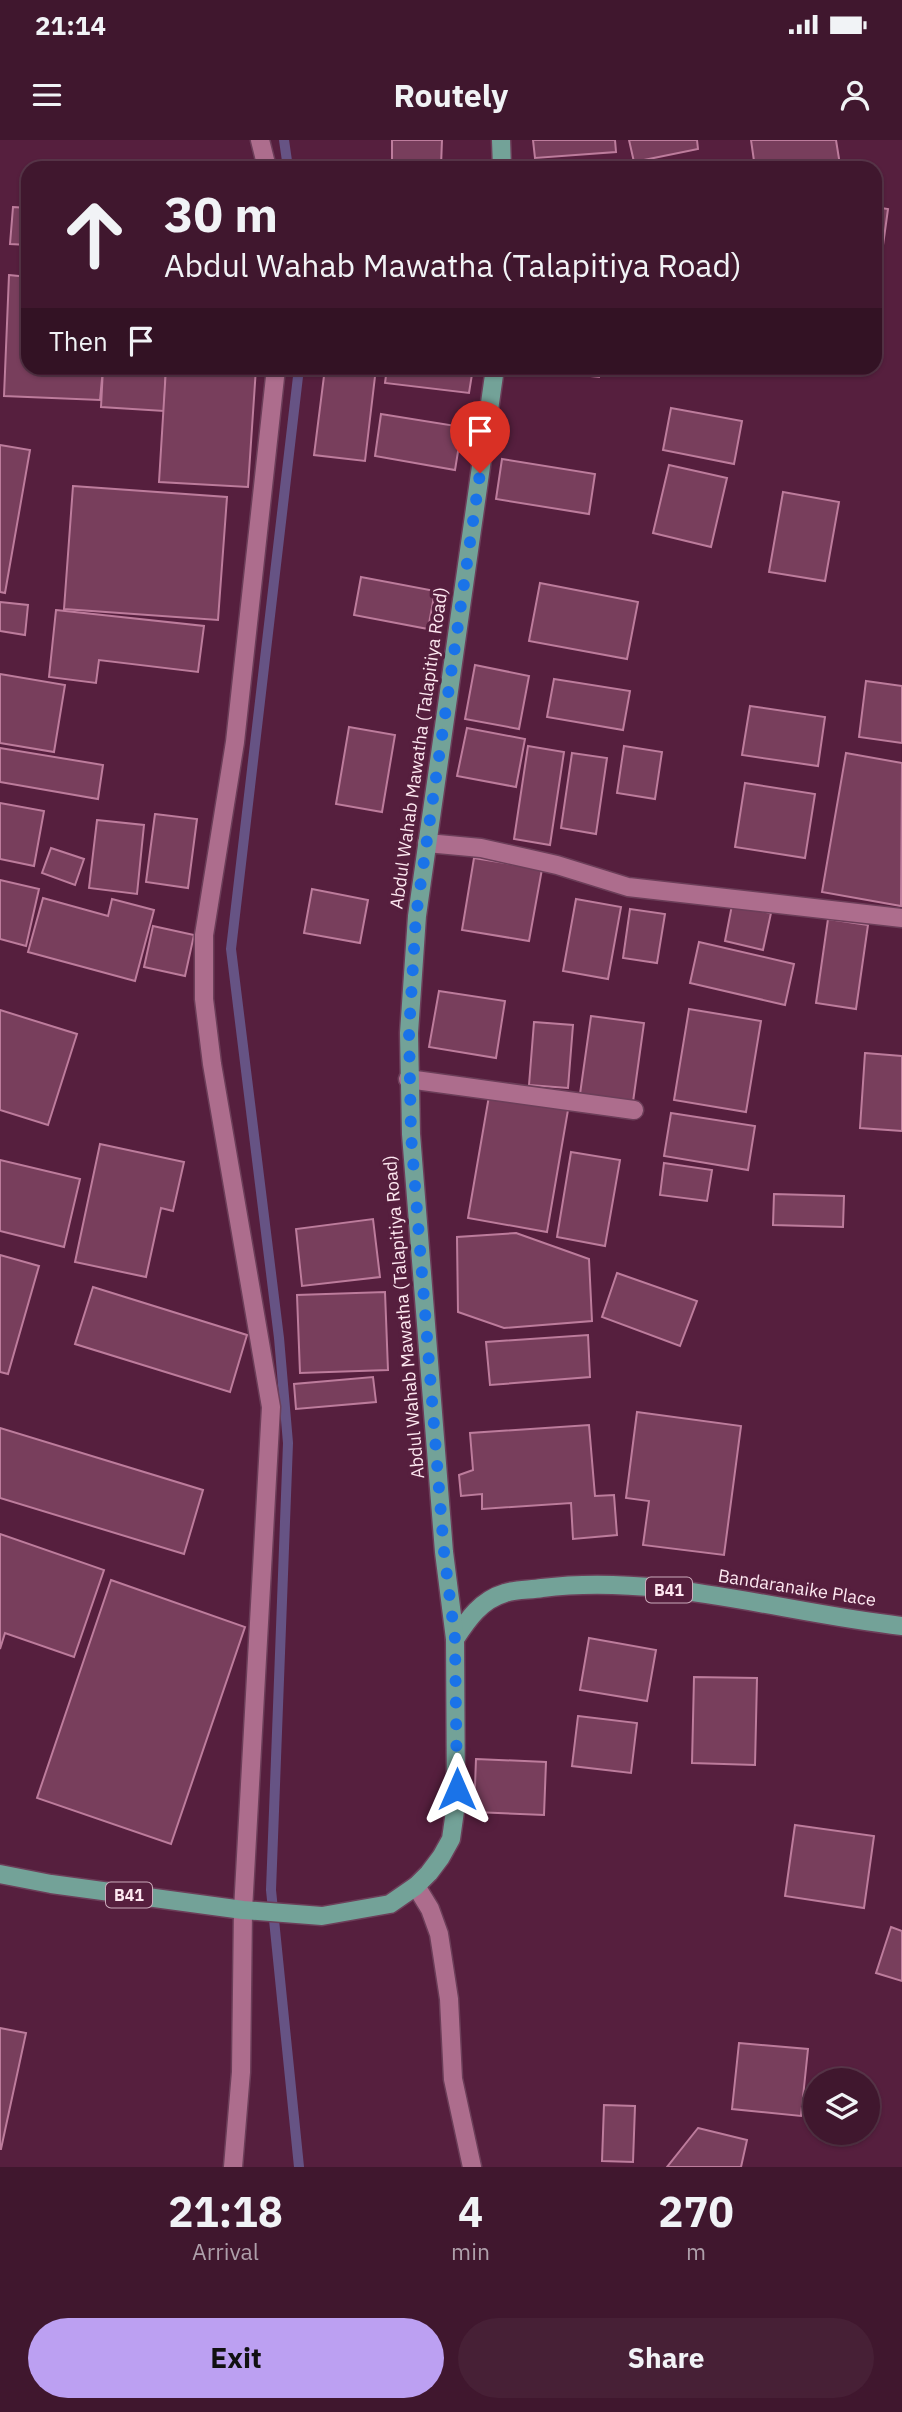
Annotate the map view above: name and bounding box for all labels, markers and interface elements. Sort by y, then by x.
text: 21:14 [35,8,106,42]
text: Routely [394,74,508,116]
icon: menu [28,76,66,114]
icon: person [836,76,874,114]
text: 30 m [164,182,278,245]
icon: ahead [49,189,140,280]
text: Abdul Wahab Mawatha (Talapitiya Road) [164,244,742,286]
icon: arrive [122,322,160,360]
text: Then [49,324,108,358]
pin [450,401,510,473]
icon: arrive [461,412,499,450]
street label: Abdul Wahab Mawatha (Talapitiya Road) [385,585,453,910]
street label: Abdul Wahab Mawatha (Talapitiya Road) [378,1154,429,1480]
street label: Bandaranaike Place [716,1564,878,1611]
road number: B41 [646,1578,692,1602]
position arrow [420,1752,494,1826]
road number: B41 [106,1882,152,1908]
map controls [803,2068,880,2145]
button: layers [803,2068,880,2145]
text: 21:18 [168,2184,283,2239]
text: 4 [458,2184,483,2239]
text: 270 [658,2184,734,2239]
text: Arrival [192,2236,259,2266]
text: min [451,2236,490,2266]
text: m [686,2236,706,2266]
button: Exit [28,2318,444,2398]
button: Share [458,2318,874,2398]

